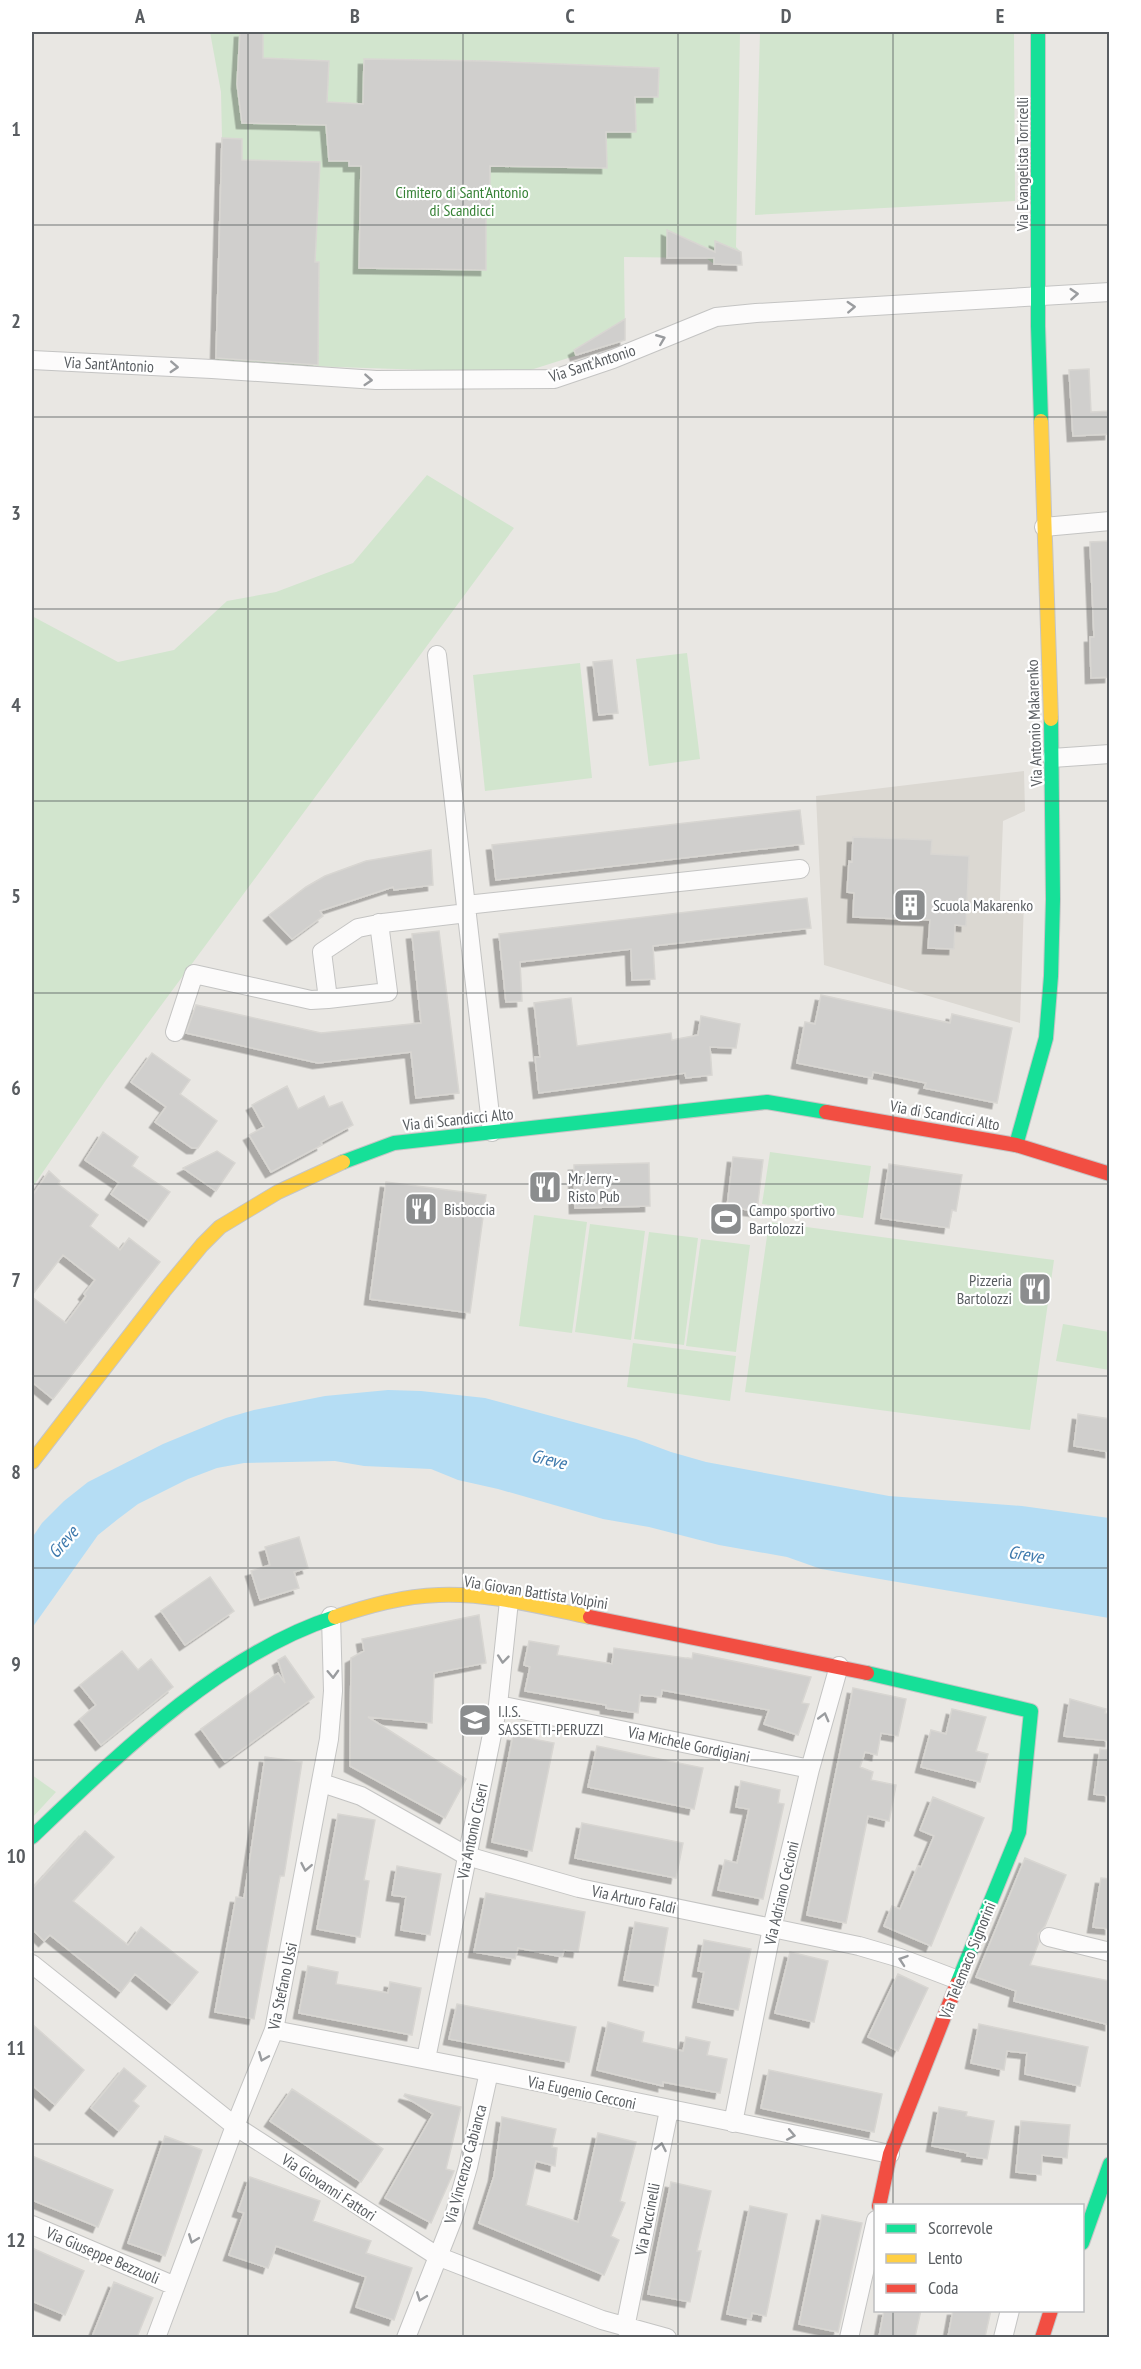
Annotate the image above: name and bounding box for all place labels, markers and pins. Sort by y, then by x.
building icon: Scuola Makarenko [892,887,928,923]
place label: Scuola Makarenko [933,895,1033,915]
place label: Mr Jerry - Risto Pub [568,1168,620,1206]
restaurant icon: Mr Jerry - Risto Pub [527,1169,563,1205]
restaurant icon: Bisboccia [403,1191,439,1227]
place label: Bisboccia [444,1199,495,1219]
place label: Campo sportivo Bartolozzi [749,1200,835,1238]
sports icon: Campo sportivo Bartolozzi [708,1201,744,1237]
place label: Pizzeria Bartolozzi [957,1270,1012,1308]
restaurant icon: Pizzeria Bartolozzi [1017,1271,1053,1307]
place label: I.I.S. SASSETTI-PERUZZI [498,1701,604,1739]
school or university icon: I.I.S. SASSETTI-PERUZZI [457,1702,493,1738]

